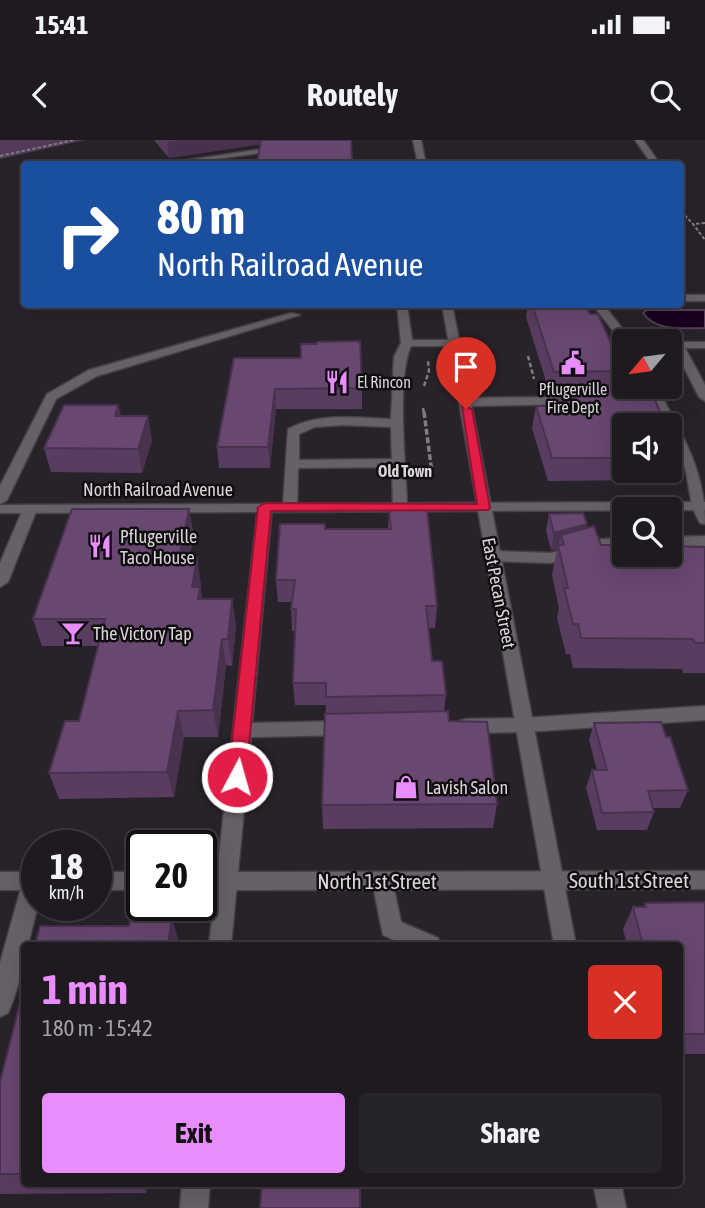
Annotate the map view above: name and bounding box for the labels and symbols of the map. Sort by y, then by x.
north arrow [612,329,682,399]
pin [436,337,496,409]
public building icon: Pflugerville Fire Dept [559,349,587,377]
restaurant icon: El Rincon [323,368,351,396]
place label: El Rincon [357,373,411,391]
place label: Pflugerville Fire Dept [539,380,607,417]
district label: Old Town [378,462,432,480]
street label: North Railroad Avenue [83,479,233,500]
place label: Pflugerville Taco House [120,526,197,568]
restaurant icon: Pflugerville Taco House [86,532,114,560]
street label: East Pecan Street [478,536,520,650]
bar icon: The Victory Tap [59,619,87,647]
place label: The Victory Tap [93,623,192,644]
position arrow [200,740,274,814]
shop icon: Lavish Salon [392,773,420,801]
place label: Lavish Salon [426,777,508,798]
speed limit sign: 20 [126,830,217,921]
street label: South 1st Street [569,868,689,892]
street label: North 1st Street [317,869,437,893]

